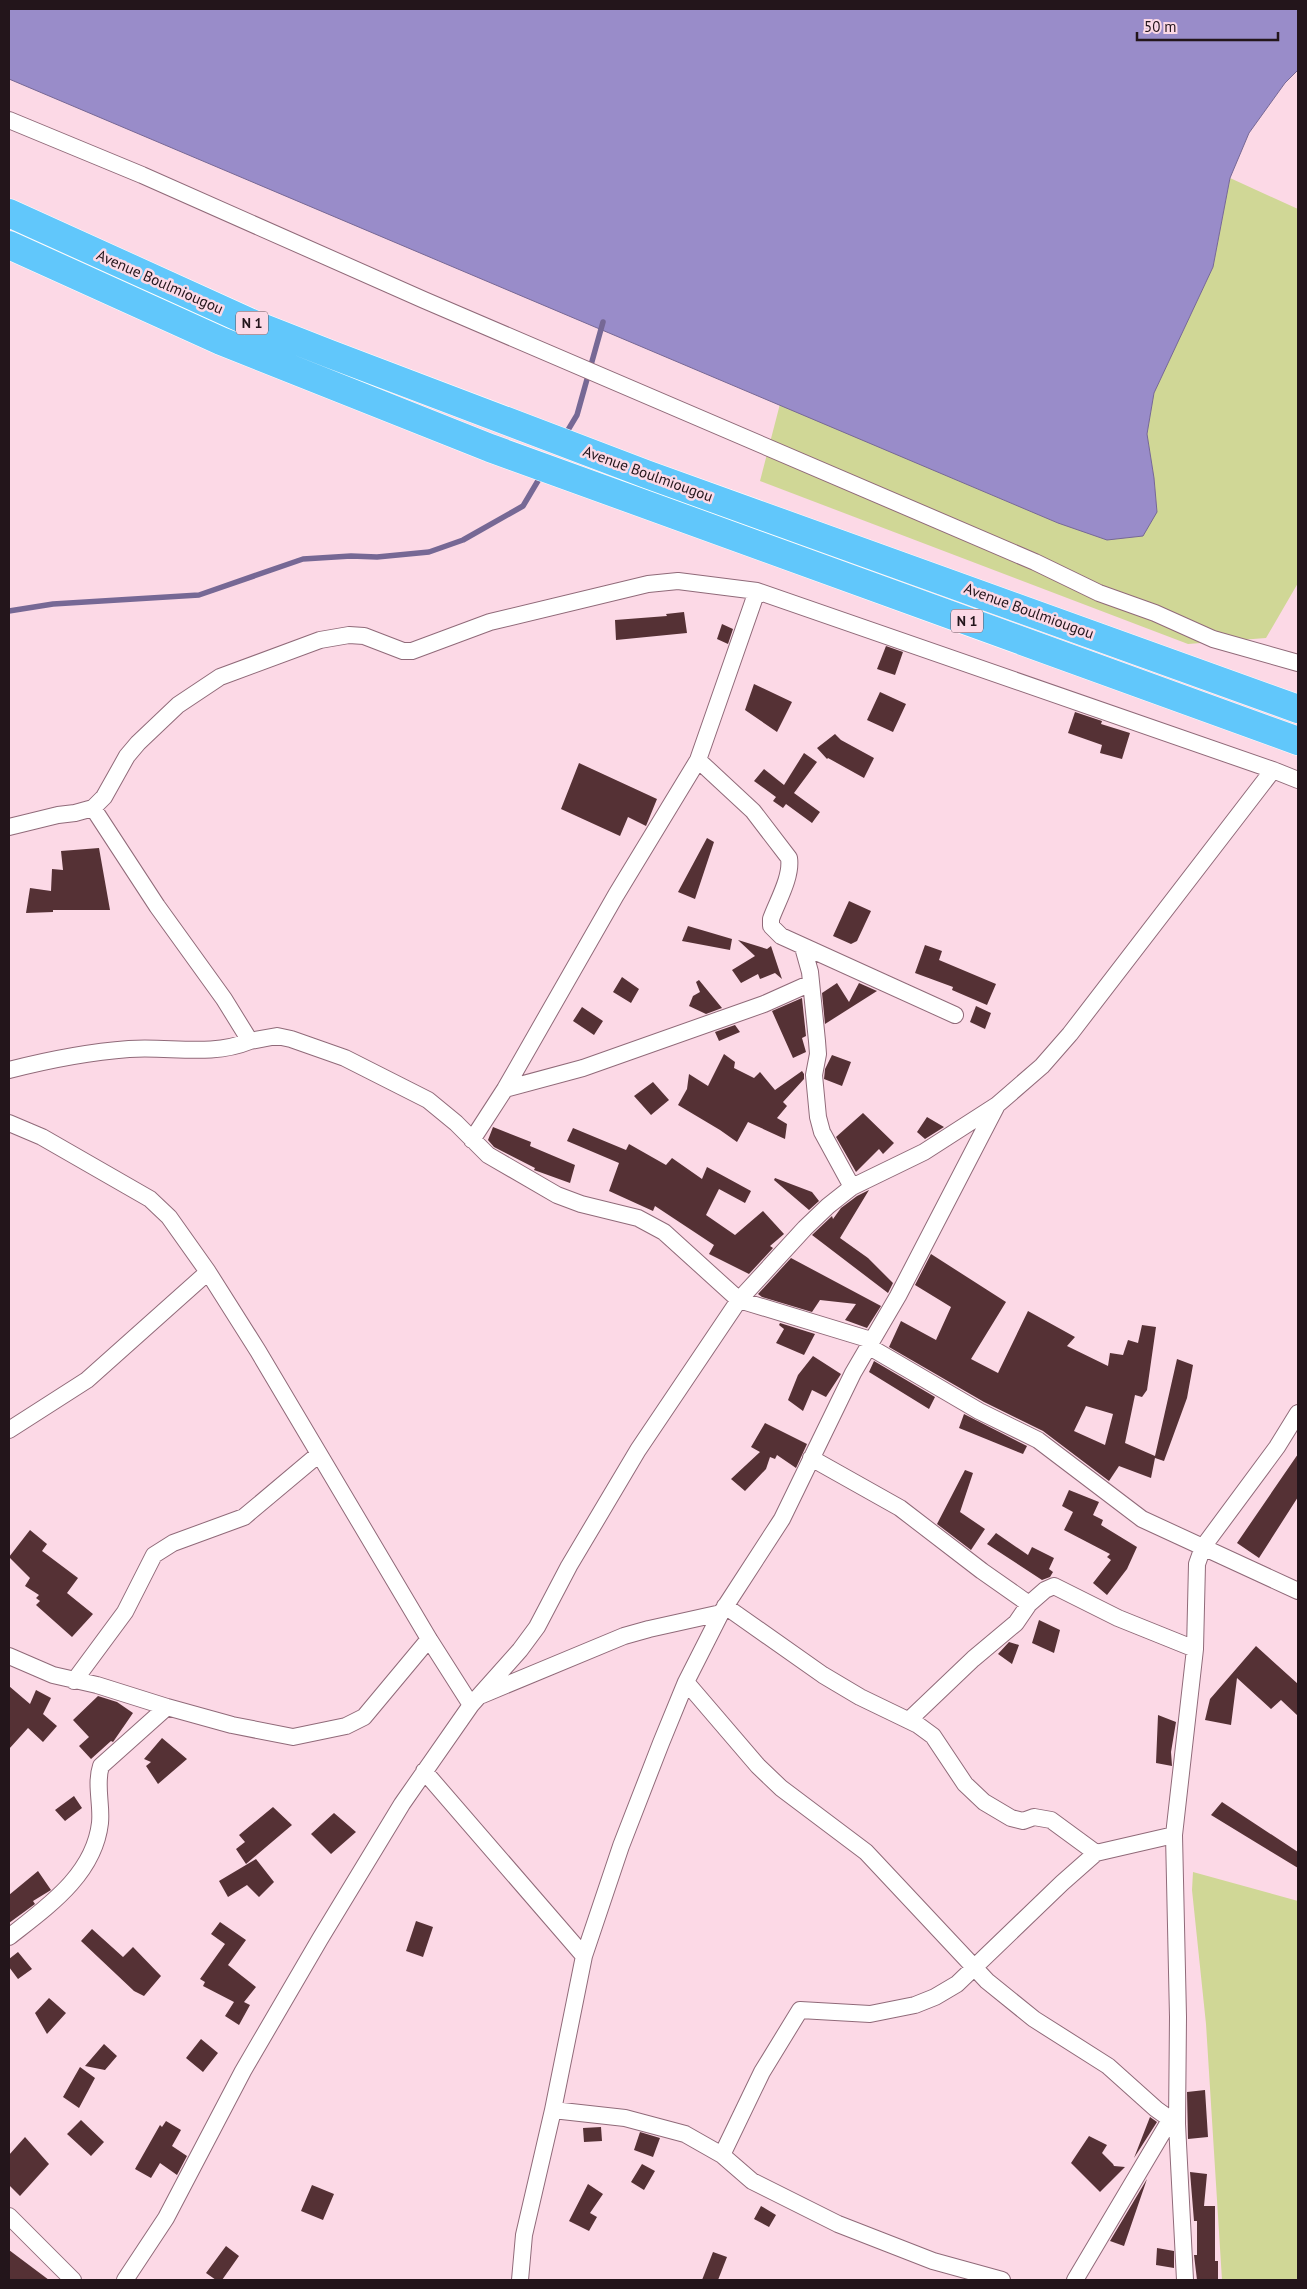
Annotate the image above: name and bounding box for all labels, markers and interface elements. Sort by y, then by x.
scale bar [1137,10,1278,42]
text: 50 m [1144,17,1177,36]
street label: Avenue Boulmiougou [94,245,226,318]
road number: N 1 [236,312,268,334]
street label: Avenue Boulmiougou [581,441,716,506]
street label: Avenue Boulmiougou [962,578,1097,643]
road number: N 1 [951,610,983,632]

